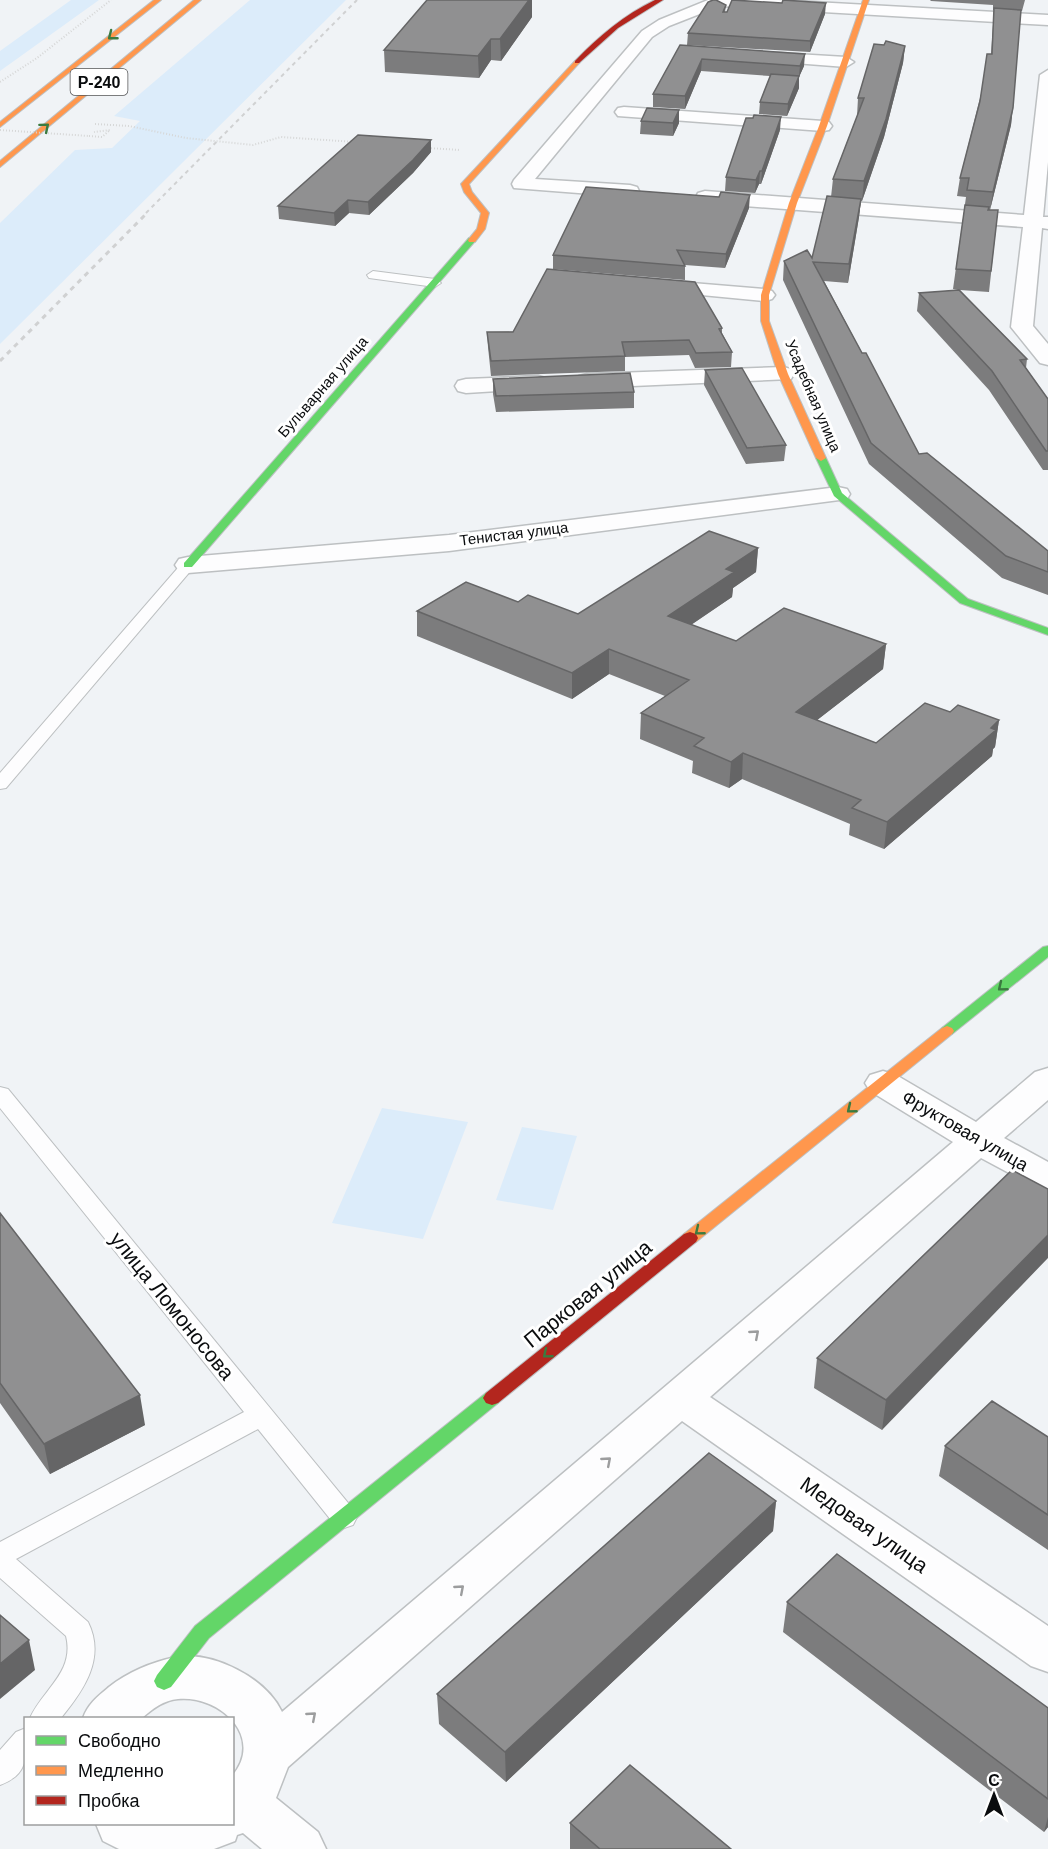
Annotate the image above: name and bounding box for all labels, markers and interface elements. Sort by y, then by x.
one-way arrow [108,29,119,40]
road number: Р-240 [70,69,128,95]
one-way arrow [38,124,49,135]
street label: Бульварная улица [274,332,371,441]
street label: Усадебная улица [782,337,845,455]
street label: Тенистая улица [459,518,570,549]
one-way arrow [998,979,1009,990]
street label: Фруктовая улица [898,1087,1032,1176]
one-way arrow [846,1102,857,1113]
one-way arrow [695,1224,706,1235]
street label: улица Ломоносова [106,1227,239,1384]
street label: Парковая улица [519,1235,656,1352]
one-way arrow [748,1330,759,1341]
one-way arrow [543,1346,554,1357]
one-way arrow [600,1457,611,1468]
street label: Медовая улица [796,1472,933,1577]
one-way arrow [453,1585,464,1596]
one-way arrow [305,1712,316,1723]
legend [24,1717,234,1825]
text: Свободно [78,1731,161,1751]
text: Медленно [78,1761,164,1781]
north arrow [964,1765,1024,1825]
text: С [988,1772,1000,1789]
text: Пробка [78,1791,141,1811]

